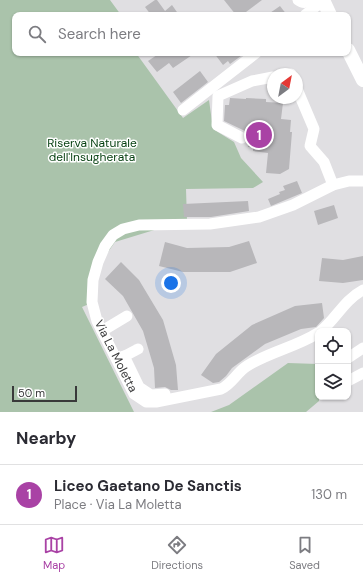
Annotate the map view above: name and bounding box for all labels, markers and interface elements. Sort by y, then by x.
search box [12,12,351,56]
icon: search [26,23,48,45]
text: Search here [58,24,141,44]
north arrow [267,68,303,104]
pin: 1 [246,120,272,150]
park label: Riserva Naturale dell'Insugherata [47,135,137,165]
your location [161,273,181,293]
street label: Via La Moletta [91,317,141,395]
map controls [315,328,351,400]
button: locate [315,328,351,364]
button: layers [315,364,351,400]
scale bar [12,384,77,403]
text: 50 m [18,386,45,400]
text: Nearby [16,427,76,449]
text: Liceo Gaetano De Sanctis [54,476,242,496]
text: 1 [27,486,31,503]
text: 130 m [311,486,347,503]
text: Place · Via La Moletta [54,496,182,513]
tab: Map [43,534,65,572]
tab: Directions [151,534,203,572]
tab: Saved [289,534,320,572]

